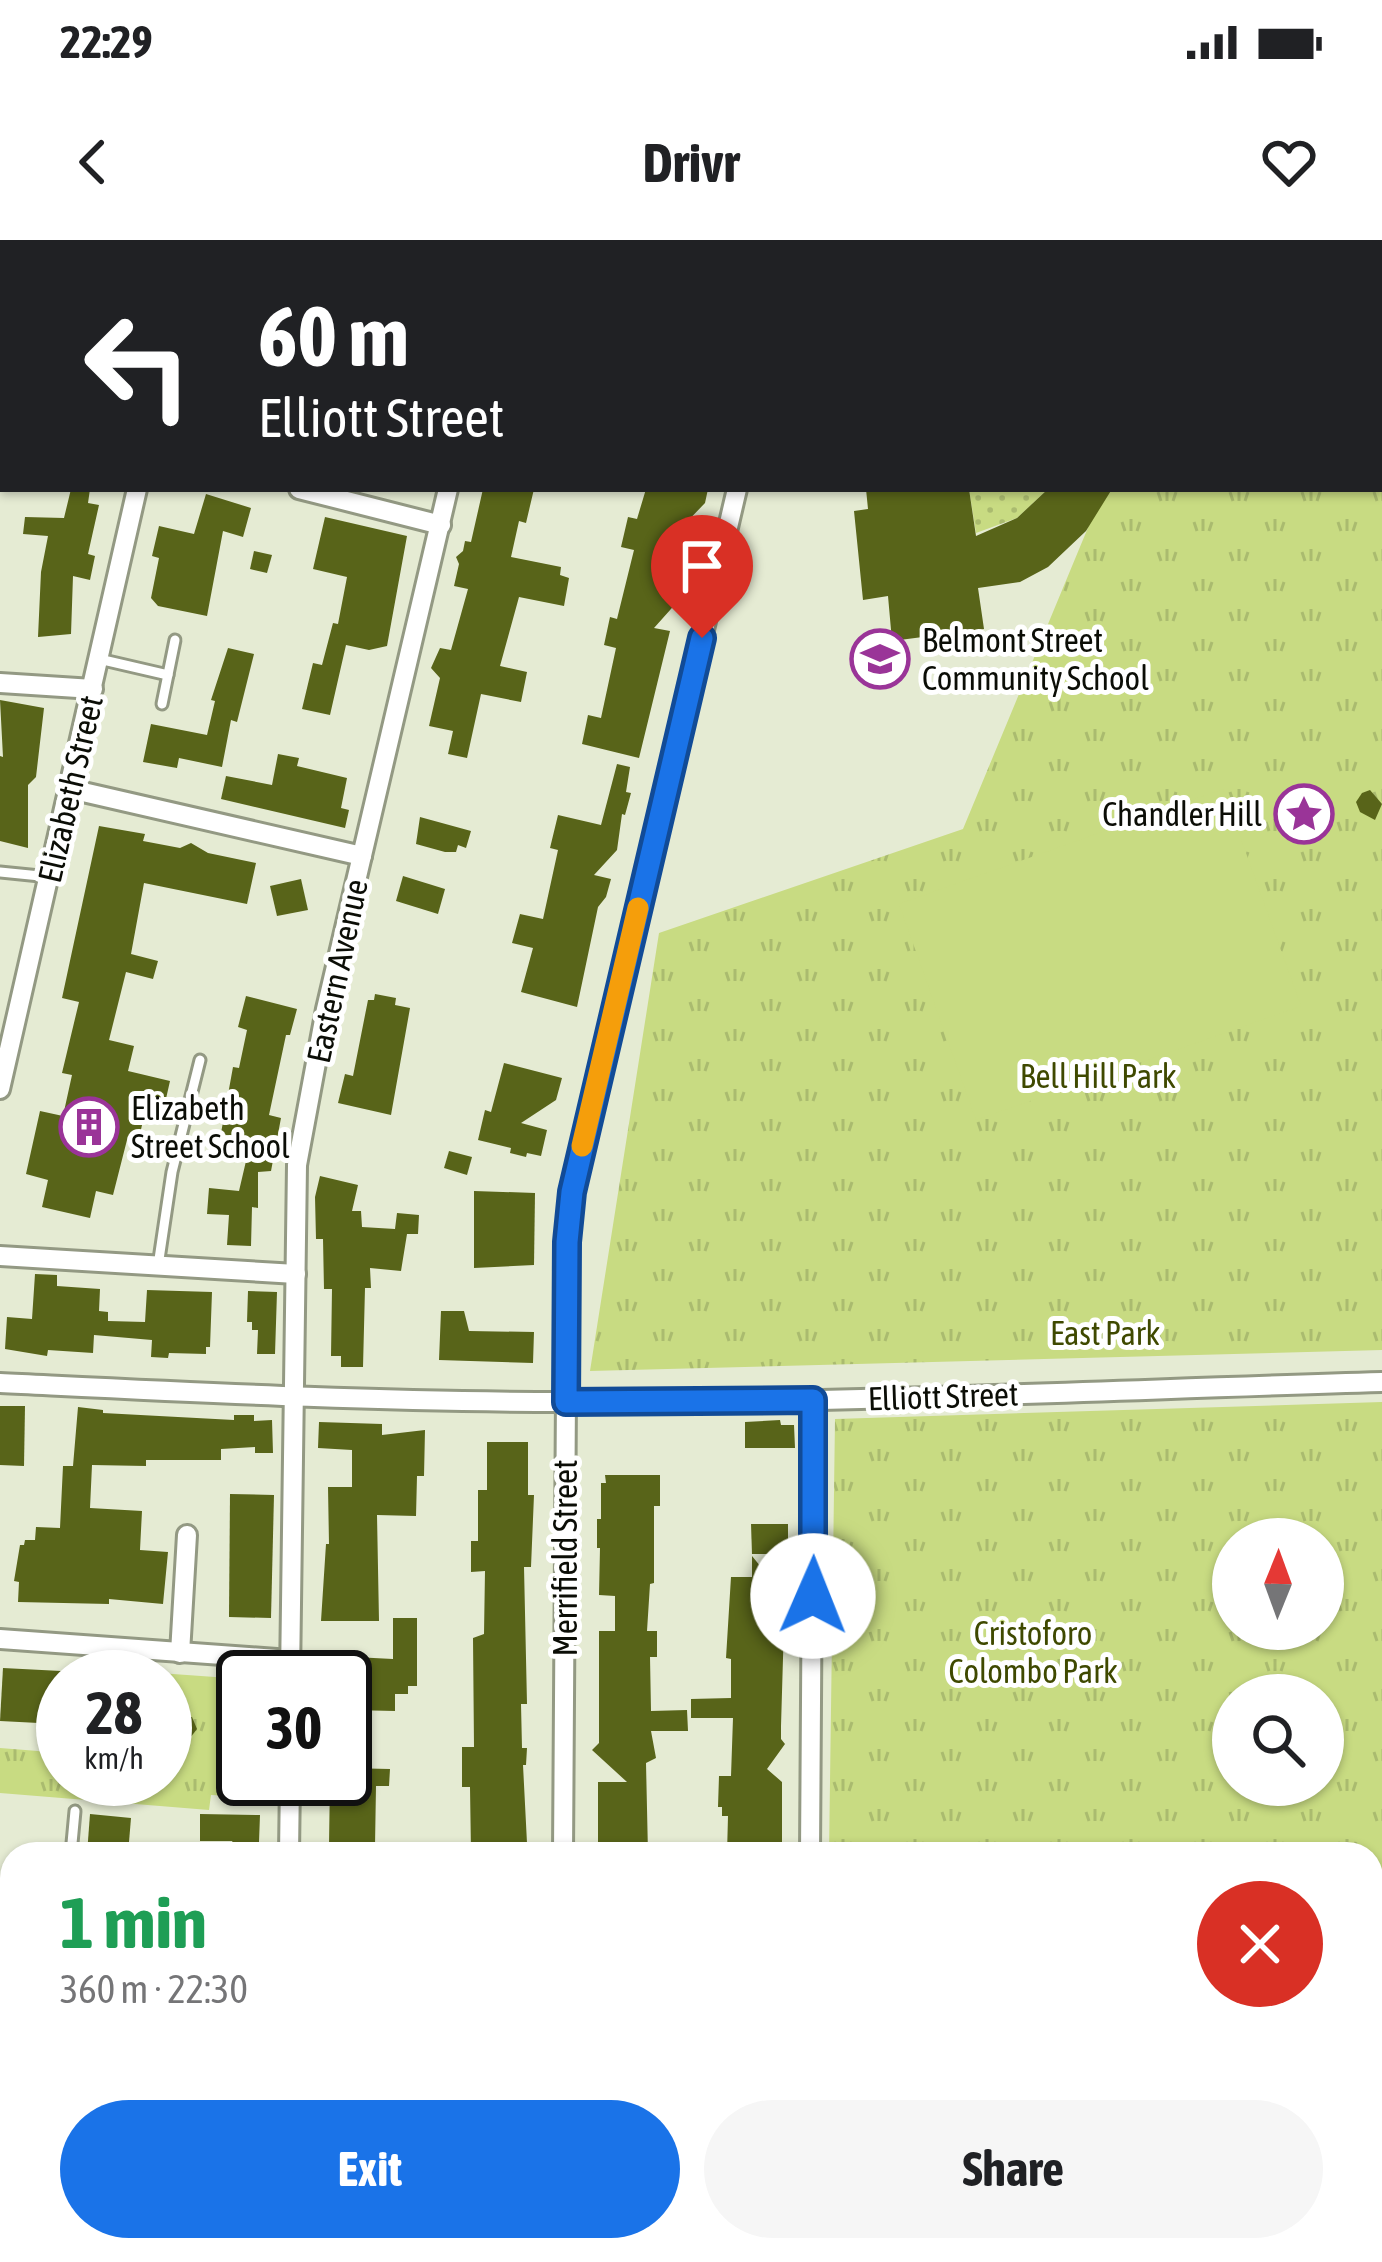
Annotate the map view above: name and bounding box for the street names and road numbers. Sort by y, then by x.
street label: Elizabeth Street [30,692,110,886]
street label: Eastern Avenue [299,876,375,1066]
street label: Elliott Street [867,1374,1019,1418]
street label: Merrifield Street [546,1460,584,1656]

